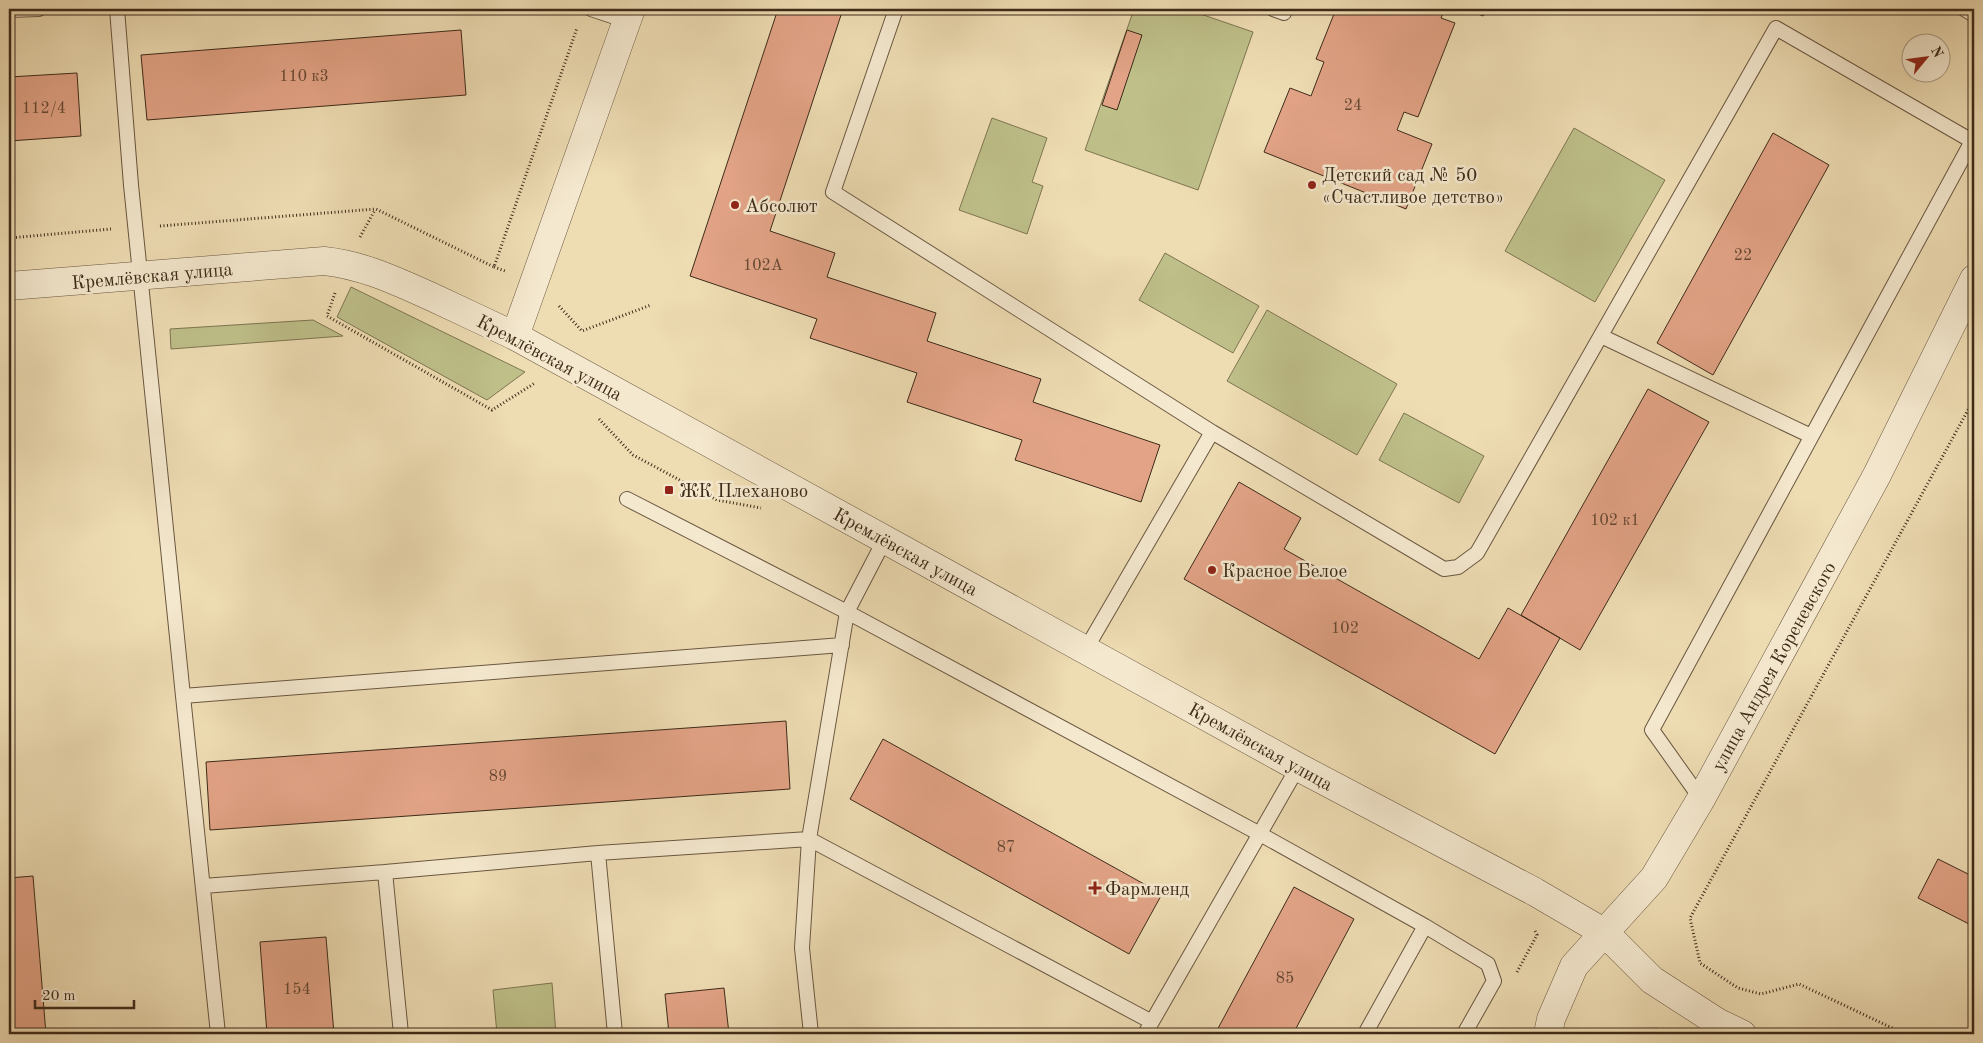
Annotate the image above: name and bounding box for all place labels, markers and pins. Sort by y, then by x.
place label: Детский сад № 50 «Счастливое детство» [1322,167,1504,208]
marker: Детский сад № 50 «Счастливое детство» [1306,179,1318,191]
place label: Абсолют [745,198,818,217]
marker: Абсолют [729,199,741,211]
place label: ЖК Плеханово [679,483,808,502]
marker: ЖК Плеханово [663,484,675,496]
place label: Красное Белое [1222,563,1347,582]
marker: Красное Белое [1206,564,1218,576]
place label: Фармленд [1105,881,1190,900]
marker: Фармленд [1089,882,1101,894]

